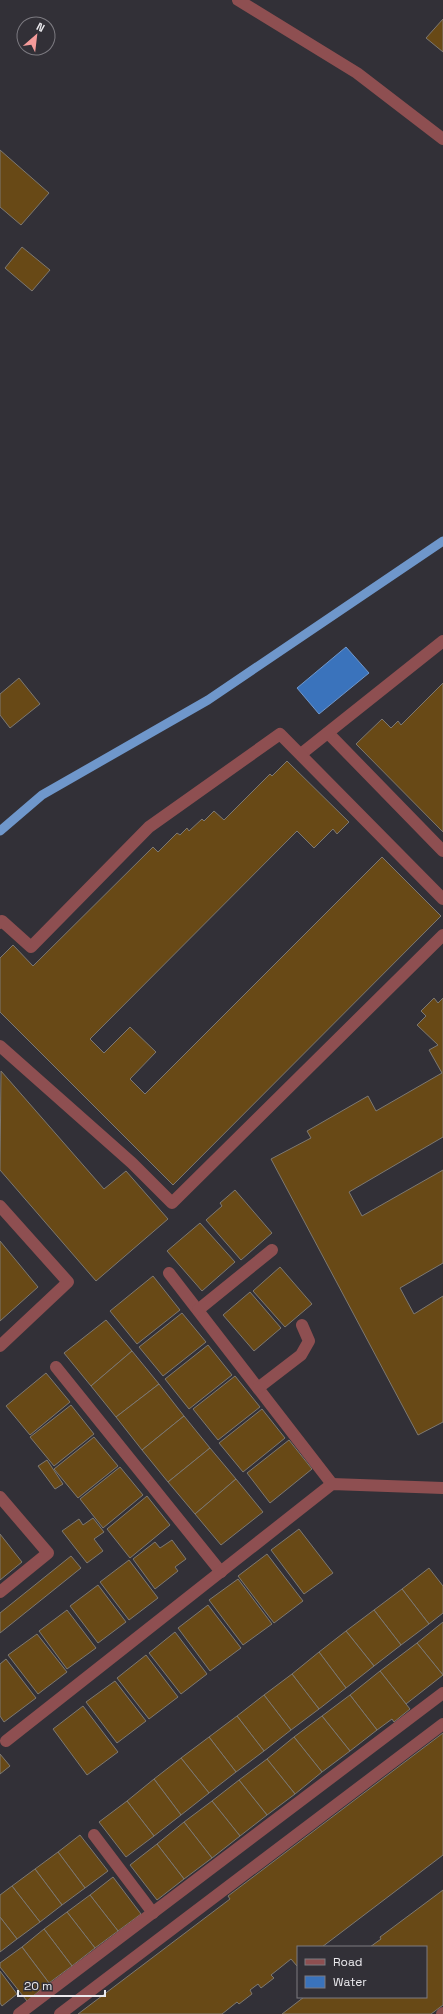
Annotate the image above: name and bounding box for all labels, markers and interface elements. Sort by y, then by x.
north arrow [16,16,56,56]
text: N [34,19,47,35]
legend [297,1946,427,1998]
text: Road [333,1954,362,1970]
scale bar [18,1972,105,1998]
text: Water [333,1974,367,1990]
text: 20 m [24,1978,52,1994]

